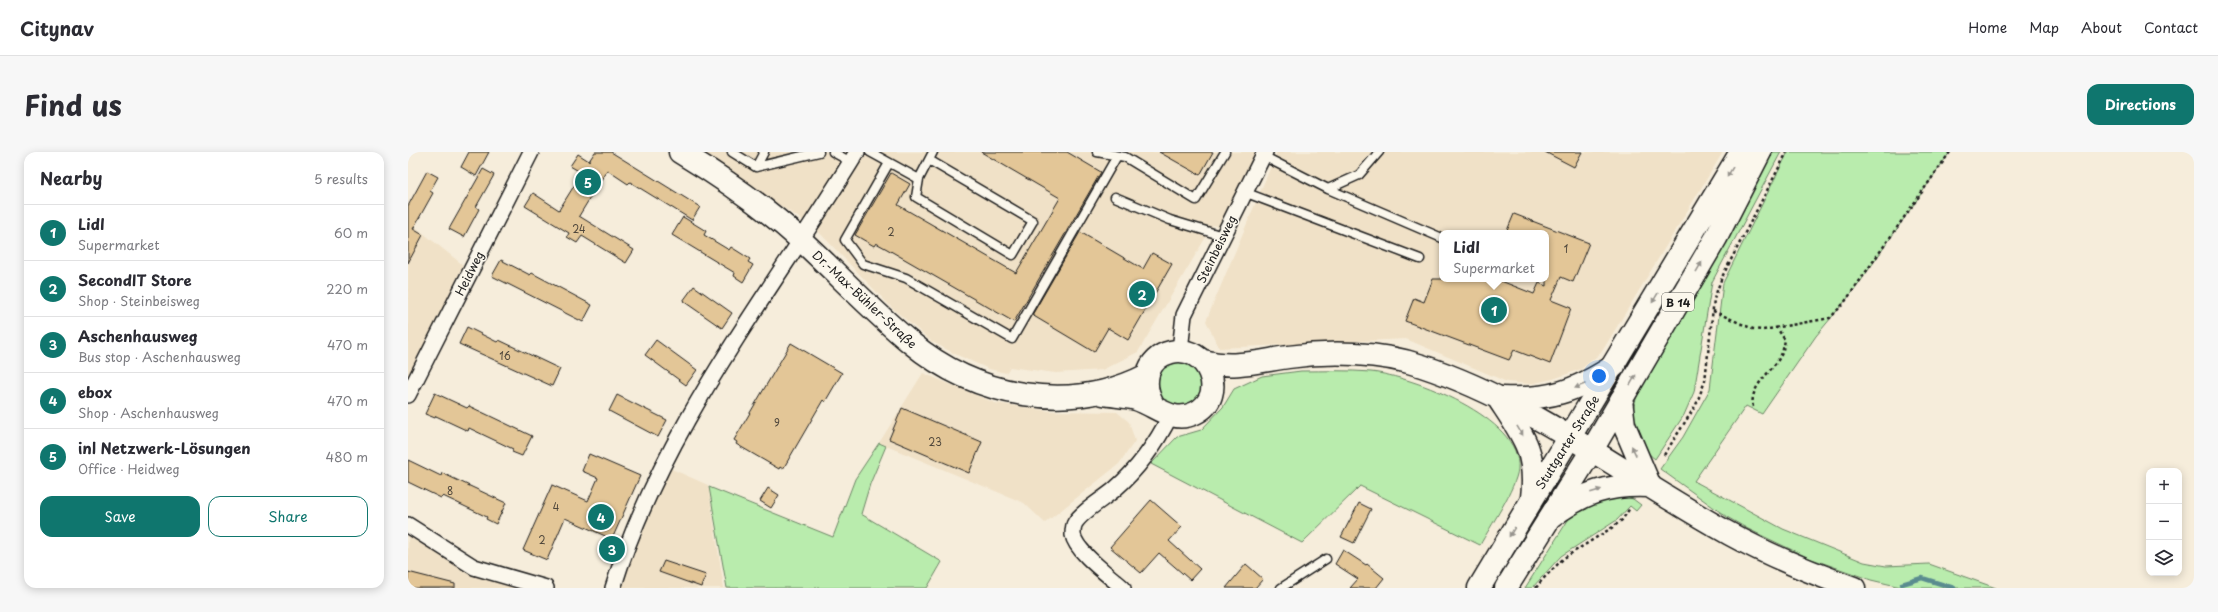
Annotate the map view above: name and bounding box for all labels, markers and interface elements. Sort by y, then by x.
text: Citynav [20,14,94,42]
text: Home [1968,17,2007,38]
text: Map [2029,17,2059,38]
text: About [2081,17,2122,38]
text: Contact [2144,17,2198,38]
text: Find us [24,83,122,126]
button: Directions [2087,84,2194,125]
text: Nearby [40,165,102,191]
one-way arrow [1726,166,1733,178]
pin: 5 [575,167,601,197]
text: 5 results [314,169,368,188]
text: Lidl [78,212,105,235]
street label: Steinbeisweg [1192,212,1240,286]
house number: 24 [572,221,586,236]
text: 1 [50,223,56,242]
text: 60 m [334,223,368,242]
house number: 2 [887,224,895,239]
popup [1439,230,1549,282]
text: Supermarket [78,235,160,254]
text: Lidl [1453,235,1480,258]
house number: 1 [1564,241,1568,256]
street label: Dr.-Max-Bühler-Straße [809,246,921,352]
street label: Heidweg [450,248,488,298]
text: Supermarket [1453,258,1535,277]
one-way arrow [1695,261,1702,273]
text: SecondIT Store [78,268,192,291]
text: 2 [48,279,58,298]
text: 220 m [326,279,368,298]
pin: 2 [1129,279,1155,309]
text: Shop · Steinbeisweg [78,291,200,310]
one-way arrow [1651,292,1658,304]
road number: B 14 [1662,293,1694,311]
pin: 1 [1481,295,1507,325]
text: Aschenhausweg [78,324,198,347]
text: 3 [49,335,57,354]
text: 470 m [327,335,368,354]
text: Bus stop · Aschenhausweg [78,347,241,366]
house number: 16 [499,348,511,363]
your location [1589,366,1609,386]
one-way arrow [1630,374,1637,386]
text: ebox [78,380,112,403]
one-way arrow [1575,383,1586,389]
text: 4 [49,391,57,410]
text: 470 m [327,391,368,410]
street label: Stuttgarter Straße [1531,391,1603,493]
text: Shop · Aschenhausweg [78,403,219,422]
house number: 9 [774,415,780,430]
one-way arrow [1516,426,1524,436]
house number: 23 [928,434,942,449]
text: inl Netzwerk-Lösungen [78,436,251,459]
one-way arrow [1631,445,1637,456]
text: 5 [49,447,57,466]
text: 480 m [326,447,368,466]
text: Office · Heidweg [78,459,180,478]
map controls [2146,468,2182,576]
button: + [2146,468,2182,504]
house number: 8 [447,483,453,498]
one-way arrow [1590,488,1602,494]
button: Save [40,496,200,537]
button: Share [208,496,368,537]
house number: 4 [553,499,560,514]
pin: 4 [588,502,614,532]
button: − [2146,504,2182,540]
one-way arrow [1509,526,1516,538]
house number: 2 [538,532,546,547]
pin: 3 [599,534,625,564]
button: layers [2146,540,2182,576]

